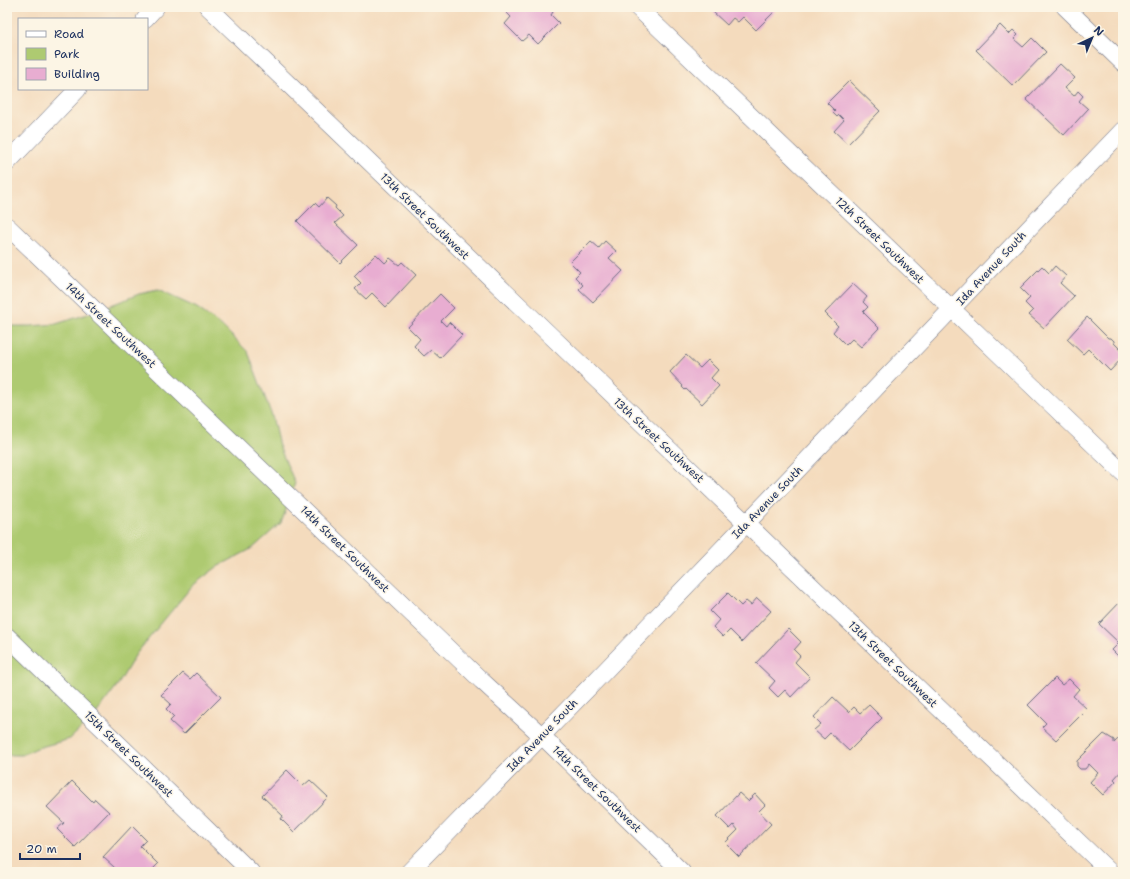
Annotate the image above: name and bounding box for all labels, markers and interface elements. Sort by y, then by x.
legend [18,18,148,90]
north arrow [1072,18,1112,58]
text: N [1090,23,1107,40]
text: Road [54,26,85,42]
text: Park [54,46,80,62]
text: Building [54,66,100,82]
street label: 13th Street Southwest [377,170,473,263]
street label: 12th Street Southwest [832,194,928,287]
street label: Ida Avenue South [953,228,1030,309]
street label: 14th Street Southwest [62,279,159,371]
street label: 13th Street Southwest [610,394,707,486]
street label: Ida Avenue South [729,462,806,542]
street label: 14th Street Southwest [297,503,393,596]
street label: 13th Street Southwest [845,618,941,711]
street label: Ida Avenue South [504,695,581,775]
street label: 15th Street Southwest [81,708,177,801]
street label: 14th Street Southwest [549,743,645,836]
scale bar [20,835,80,861]
text: 20 m [26,841,57,857]

